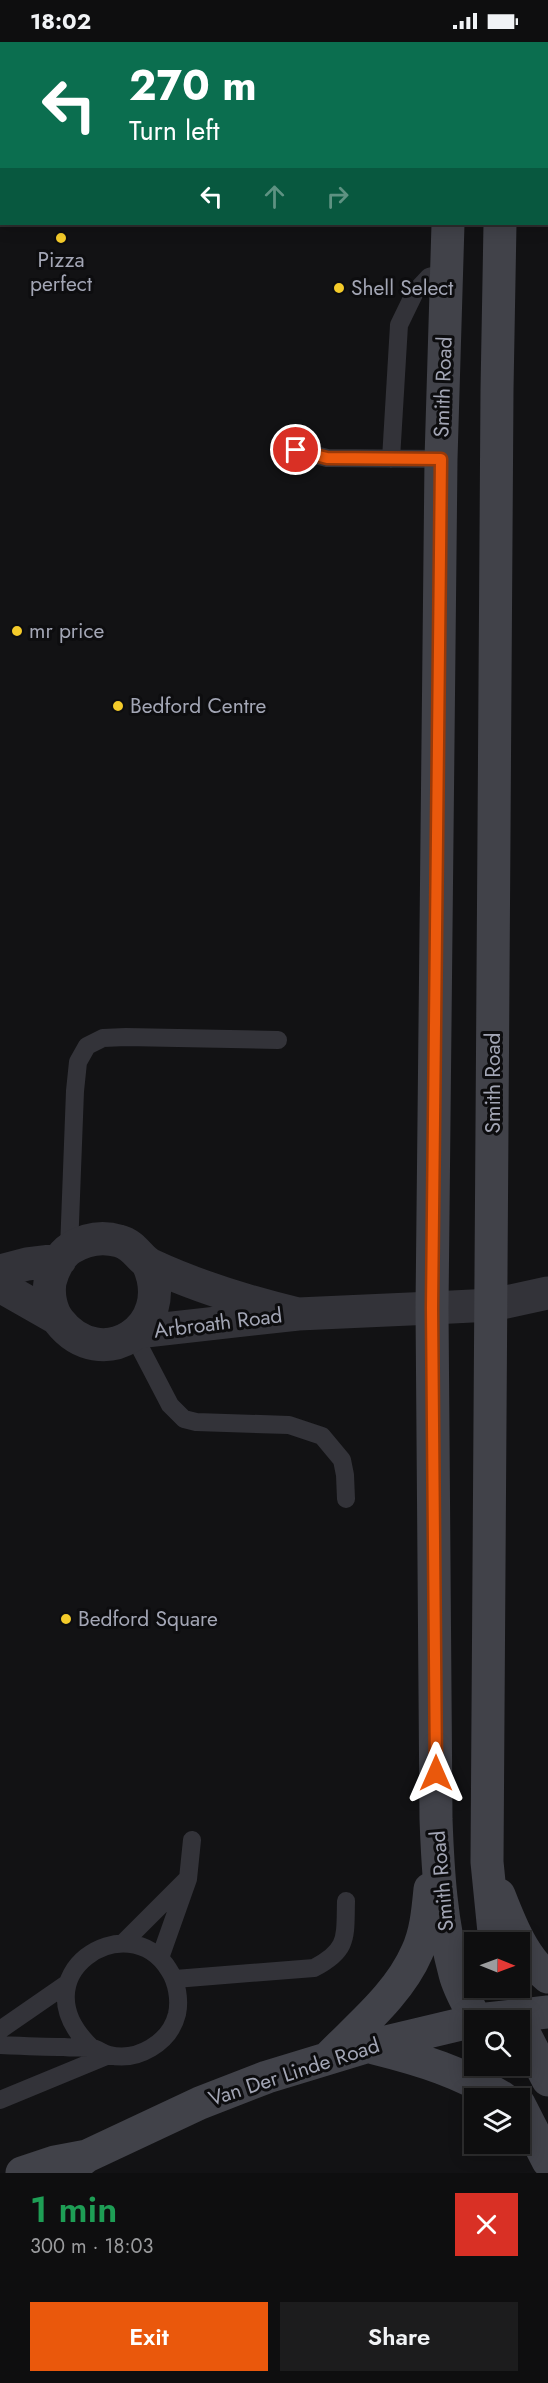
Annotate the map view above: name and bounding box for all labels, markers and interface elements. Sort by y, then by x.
text: 18:02 [30,5,91,37]
text: 270 m [129,55,257,116]
icon: left [30,66,108,144]
text: Turn left [129,111,219,150]
icon: left [195,180,228,213]
icon: ahead [258,180,291,213]
icon: right [321,180,354,213]
marker: Pizza perfect [54,231,68,245]
place label: Pizza perfect [30,245,92,299]
place label: Shell Select [351,273,453,303]
marker: Shell Select [332,281,346,295]
street label: Smith Road [426,336,460,438]
pin [270,424,321,475]
icon: arrive [279,433,312,466]
place label: mr price [29,616,105,646]
marker: mr price [10,624,24,638]
place label: Bedford Centre [130,691,267,721]
marker: Bedford Centre [111,699,125,713]
street label: Smith Road [478,1032,508,1134]
street label: Arbroath Road [152,1300,284,1346]
place label: Bedford Square [78,1604,218,1634]
marker: Bedford Square [59,1612,73,1626]
position arrow [404,1741,468,1805]
street label: Smith Road [423,1829,461,1933]
north arrow [464,1932,530,1998]
map controls [464,1932,530,2154]
button: search [464,2010,530,2076]
street label: Van Der Linde Road [205,2030,383,2114]
button: layers [464,2088,530,2154]
text: 1 min [30,2183,117,2235]
button: close [455,2193,518,2256]
text: 300 m · 18:03 [30,2232,153,2261]
button: Exit [30,2302,268,2371]
button: Share [280,2302,518,2371]

